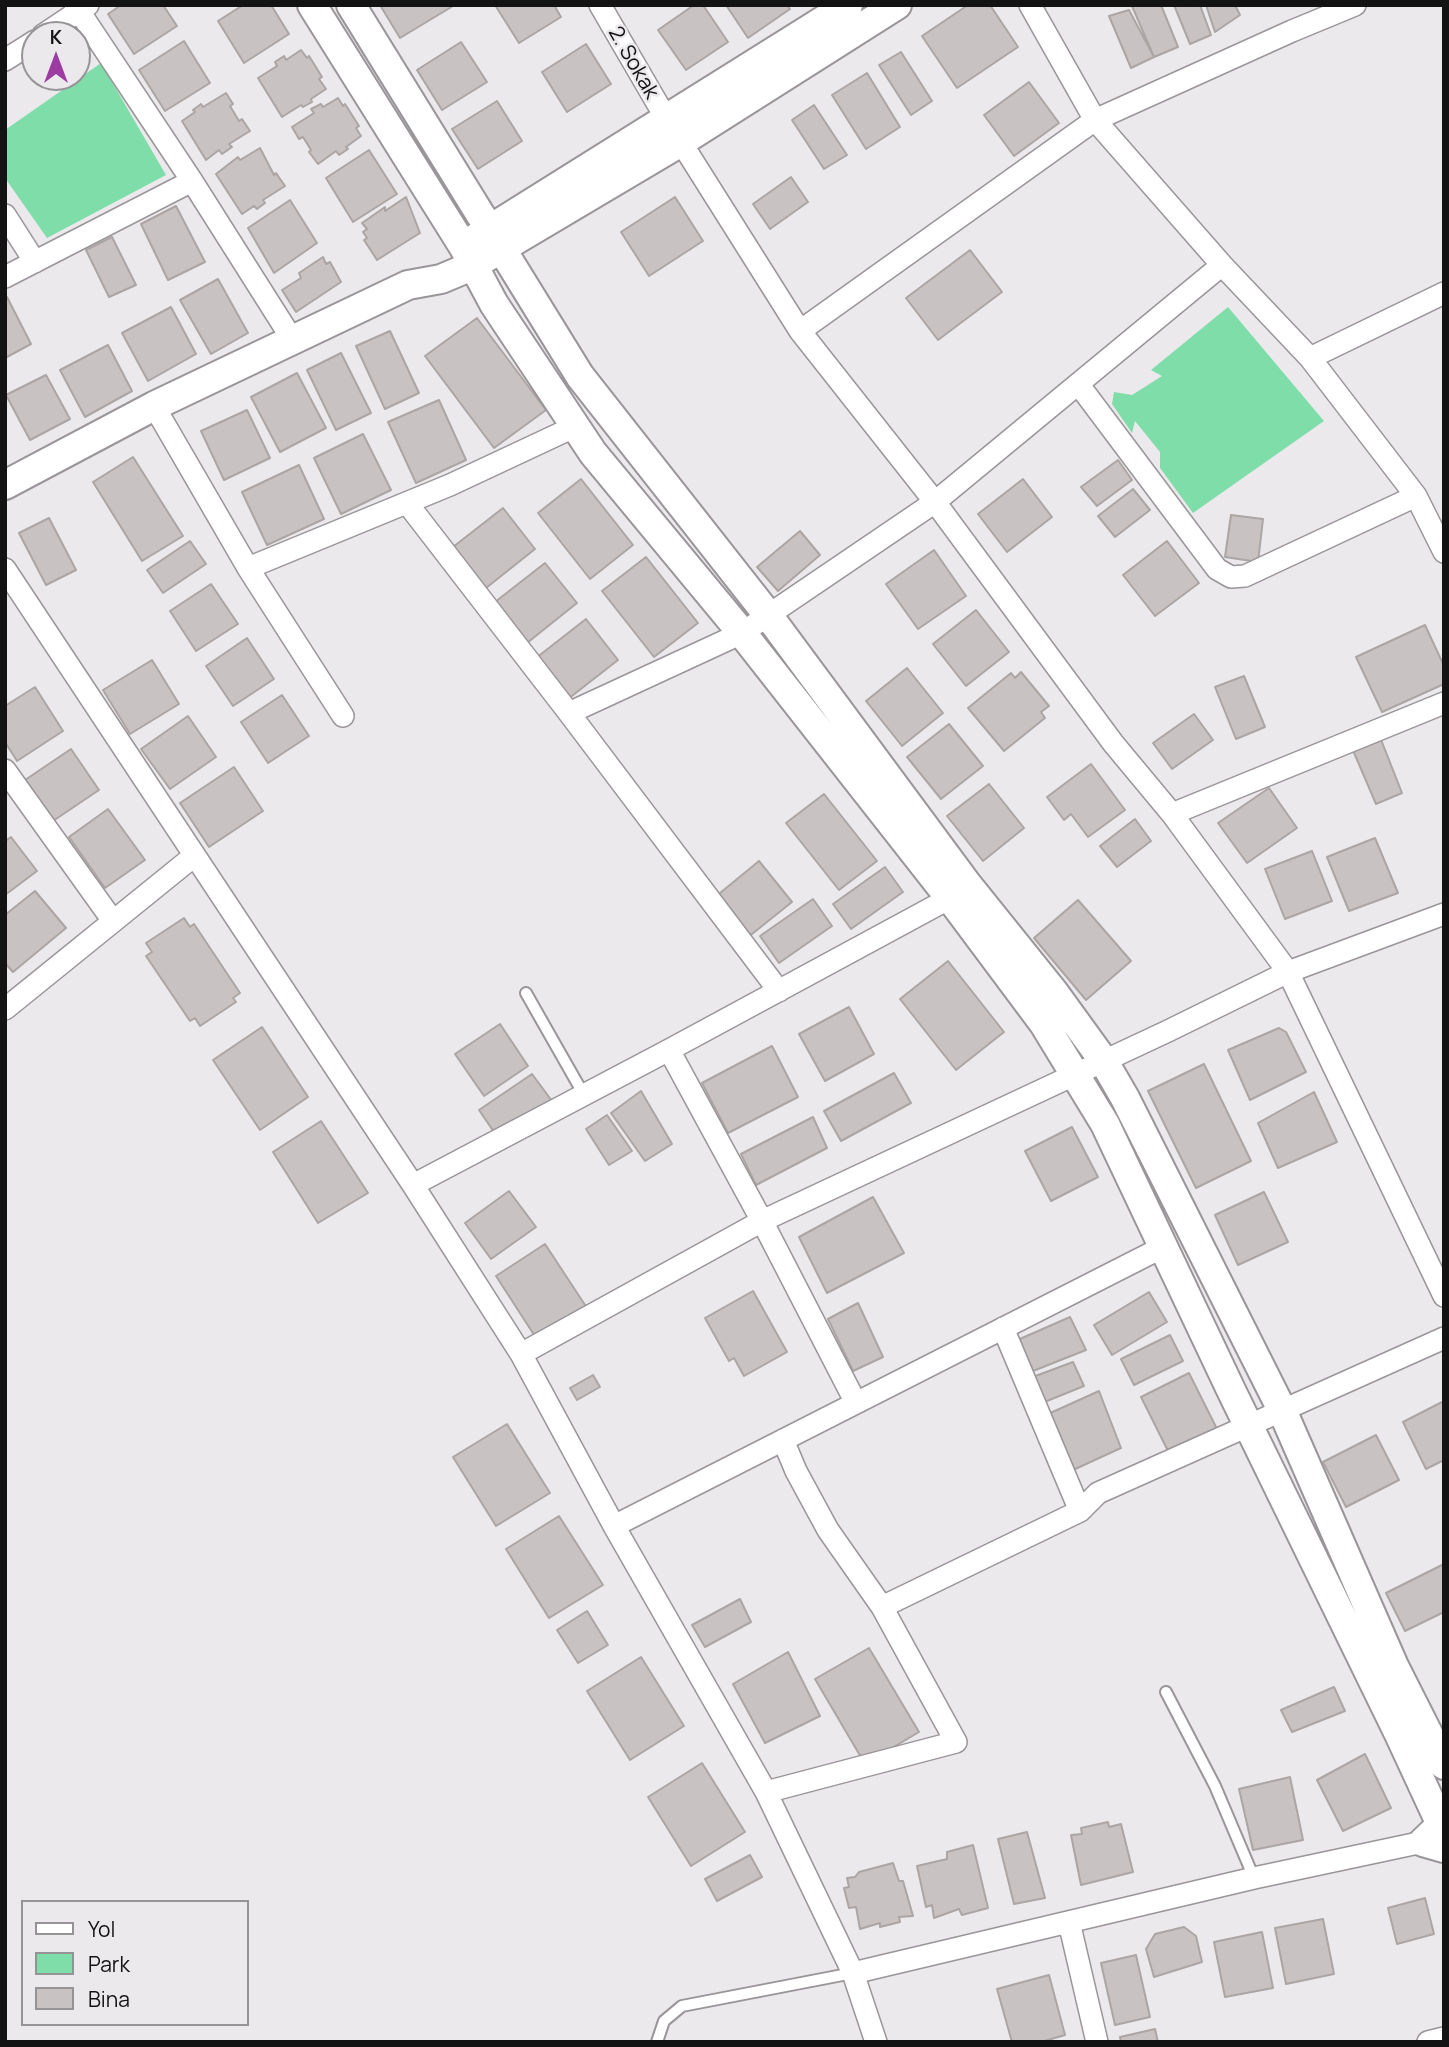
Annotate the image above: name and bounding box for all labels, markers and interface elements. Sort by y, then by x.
north arrow [21,21,91,91]
street label: 2. Sokak [602,22,664,104]
text: K [50,24,62,50]
legend [21,1900,248,2026]
text: Yol [88,1915,115,1943]
text: Park [88,1950,130,1978]
text: Bina [88,1985,130,2013]

